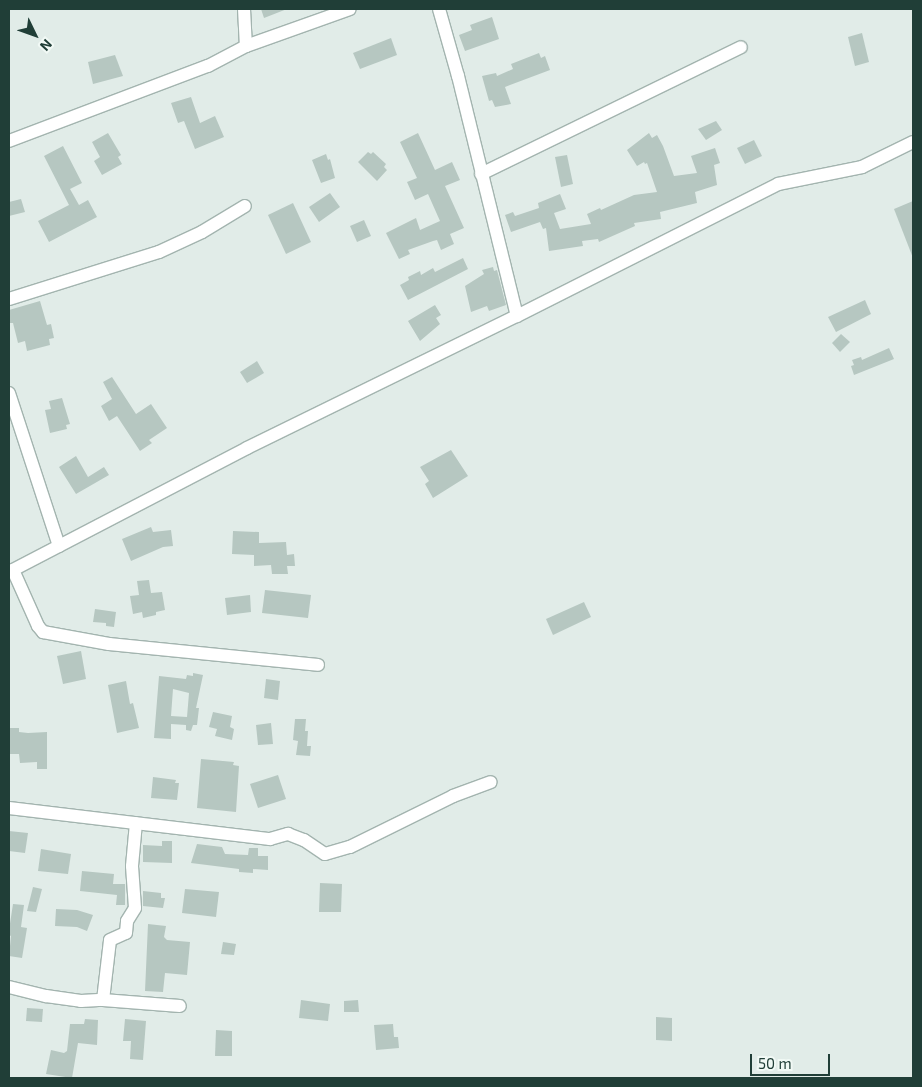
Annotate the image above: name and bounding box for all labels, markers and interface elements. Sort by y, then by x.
north arrow [10,10,60,60]
text: N [37,36,56,55]
scale bar [752,1044,832,1076]
text: 50 m [758,1054,792,1072]

